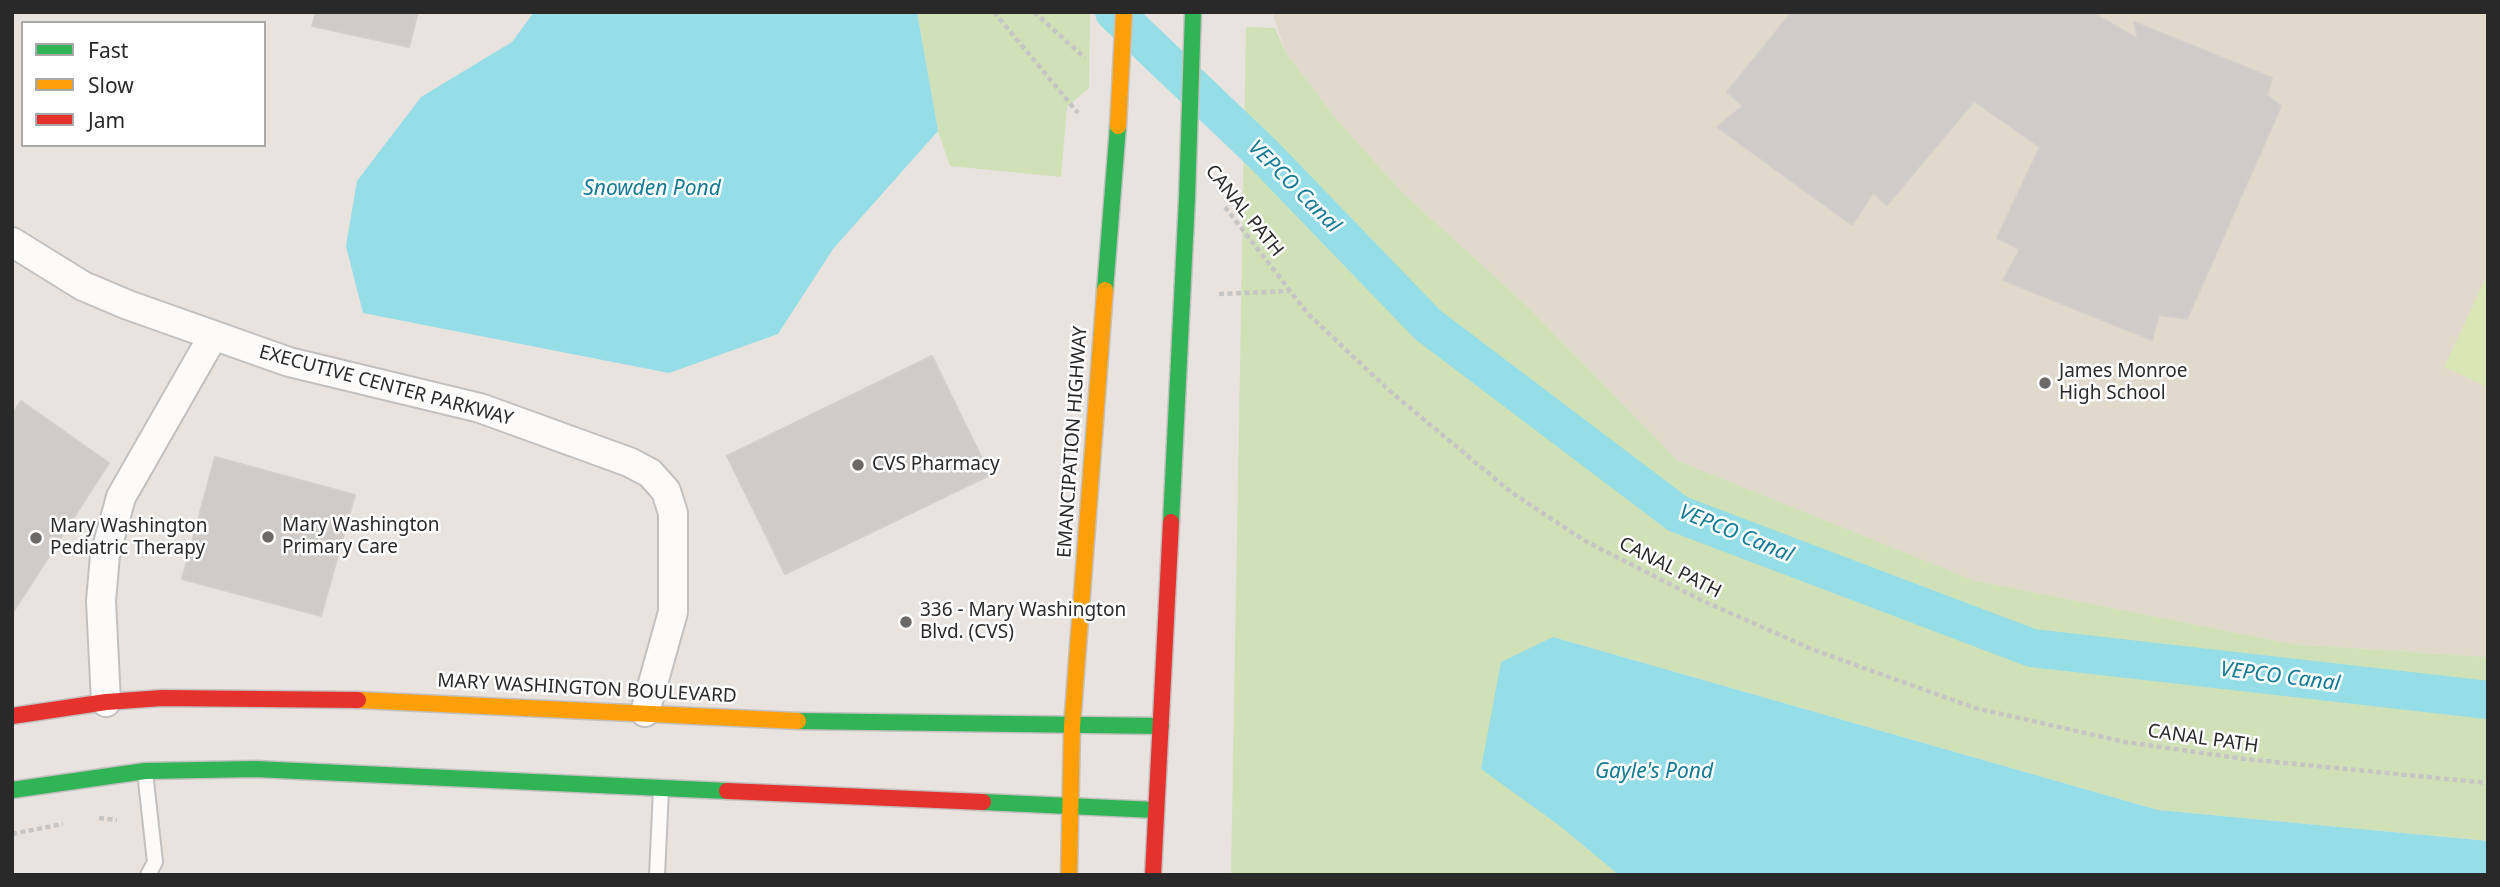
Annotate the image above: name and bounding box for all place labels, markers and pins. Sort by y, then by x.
place label: James Monroe High School [2059,361,2188,405]
marker: James Monroe High School [2037,375,2053,391]
place label: CVS Pharmacy [872,454,1000,476]
marker: CVS Pharmacy [850,457,866,473]
place label: Mary Washington Primary Care [282,515,440,559]
place label: Mary Washington Pediatric Therapy [50,516,208,560]
marker: Mary Washington Primary Care [260,529,276,545]
marker: Mary Washington Pediatric Therapy [28,530,44,546]
place label: 336 - Mary Washington Blvd. (CVS) [920,600,1126,644]
marker: 336 - Mary Washington Blvd. (CVS) [898,614,914,630]

